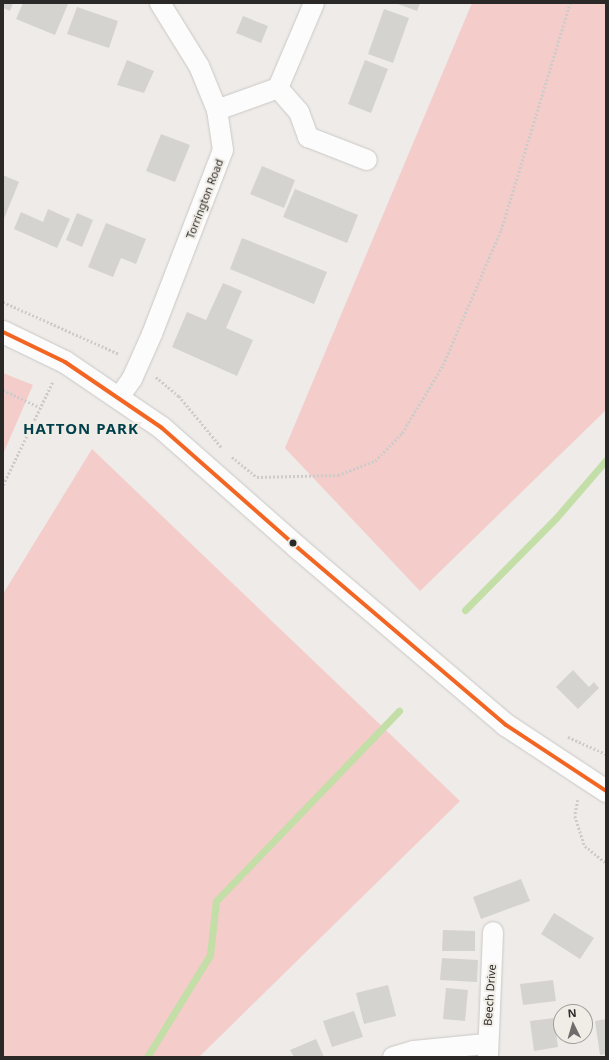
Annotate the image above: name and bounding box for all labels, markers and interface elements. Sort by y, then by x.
street label: Torrington Road [184,157,226,241]
district label: HATTON PARK [23,420,139,438]
unlabelled marker [288,538,298,548]
street label: Beech Drive [481,964,499,1026]
north arrow [553,1004,593,1044]
text: N [567,1005,577,1020]

